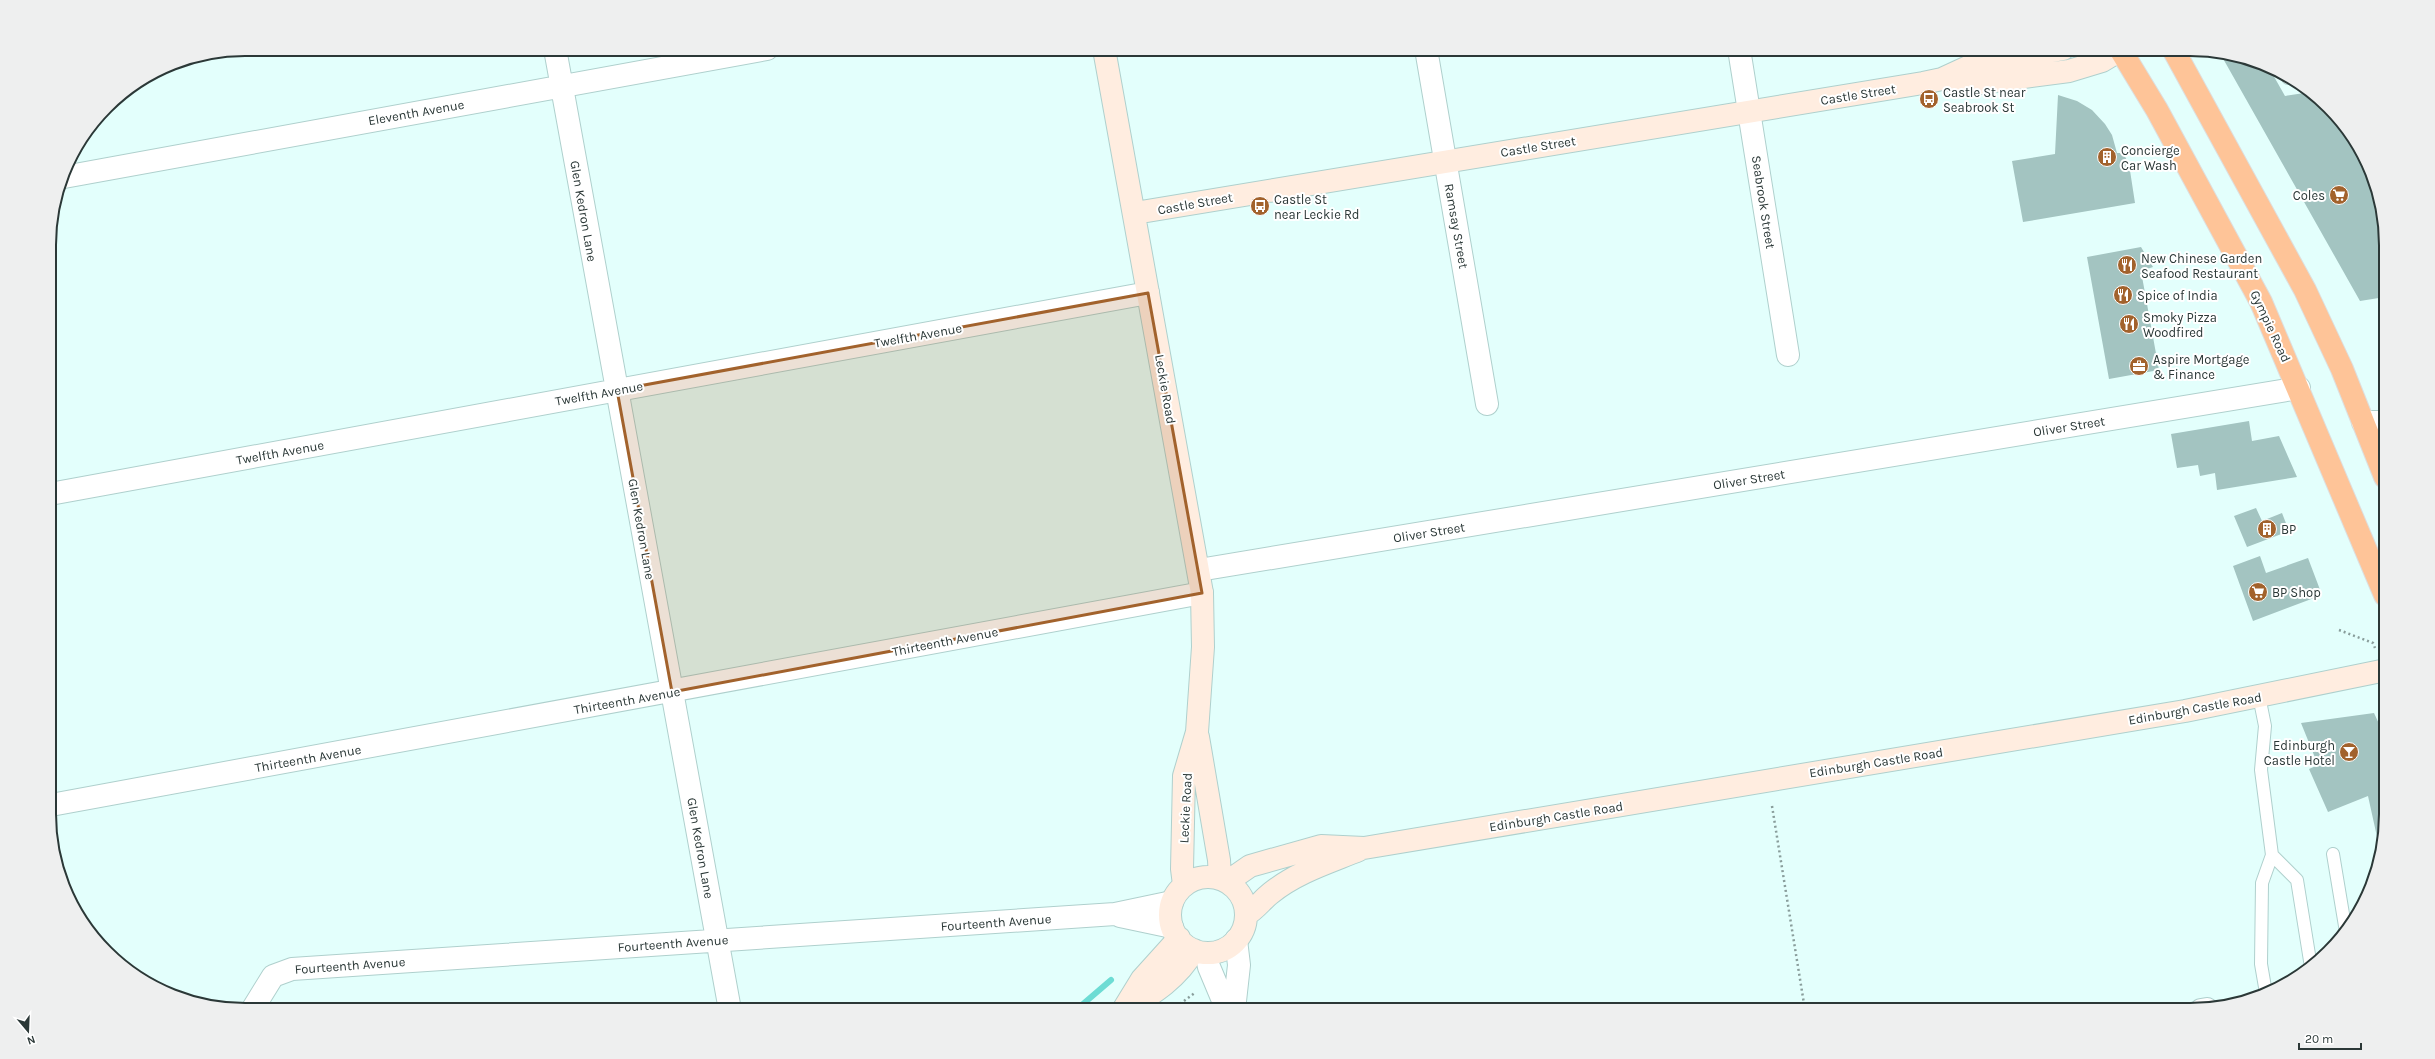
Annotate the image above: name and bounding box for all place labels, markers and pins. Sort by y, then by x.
place label: Castle St near Seabrook St [1943,85,2026,115]
bus stop icon: Castle St near Seabrook St [1918,88,1940,110]
place label: Concierge Car Wash [2121,143,2180,173]
building icon: Concierge Car Wash [2096,146,2118,168]
supermarket icon: Coles [2328,184,2350,206]
place label: Coles [2293,188,2325,203]
place label: Castle St near Leckie Rd [1274,192,1360,222]
bus stop icon: Castle St near Leckie Rd [1249,195,1271,217]
place label: New Chinese Garden Seafood Restaurant [2141,251,2262,281]
restaurant icon: New Chinese Garden Seafood Restaurant [2116,254,2138,276]
restaurant icon: Spice of India [2112,284,2134,306]
place label: Spice of India [2137,288,2218,303]
place label: Smoky Pizza Woodfired [2143,310,2217,340]
restaurant icon: Smoky Pizza Woodfired [2118,313,2140,335]
place label: Aspire Mortgage & Finance [2153,352,2250,382]
office icon: Aspire Mortgage & Finance [2128,355,2150,377]
building icon: BP [2256,518,2278,540]
place label: BP [2281,522,2296,537]
supermarket icon: BP Shop [2247,581,2269,603]
place label: BP Shop [2272,585,2321,600]
place label: Edinburgh Castle Hotel [2264,738,2335,768]
bar icon: Edinburgh Castle Hotel [2338,741,2360,763]

